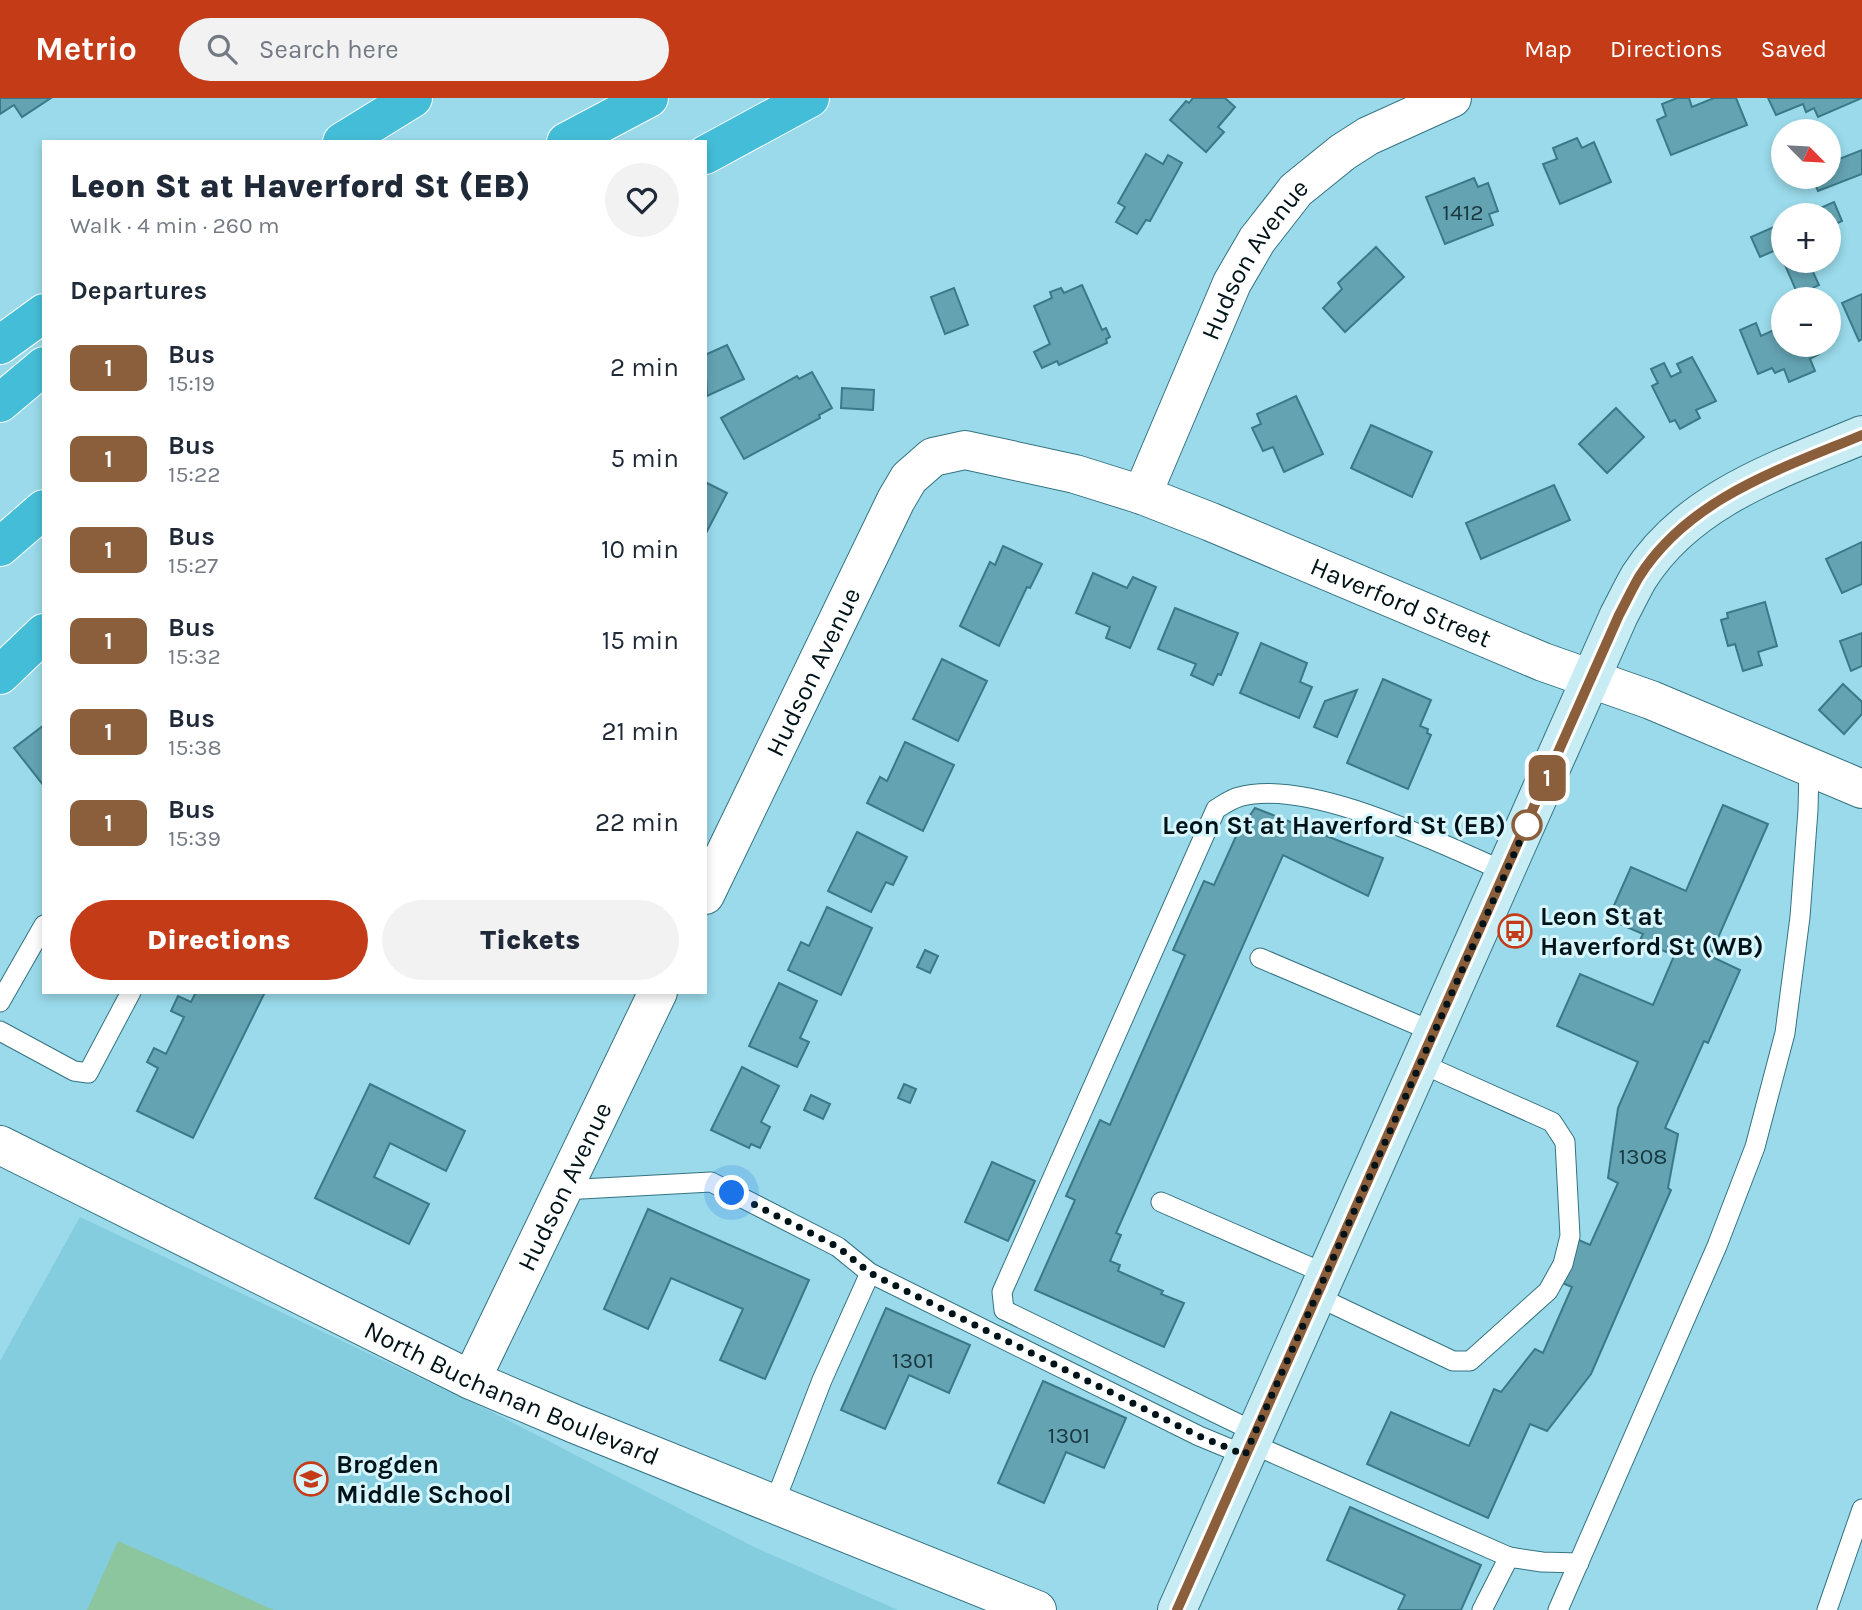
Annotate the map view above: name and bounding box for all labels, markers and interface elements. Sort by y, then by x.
search box [179,18,669,81]
text: Metrio [35,30,137,68]
icon: search [203,30,241,68]
text: Search here [259,34,399,65]
text: Map [1524,35,1572,63]
text: Directions [1610,35,1723,63]
text: Saved [1761,35,1827,63]
north arrow [1771,119,1841,189]
map controls [1771,119,1841,357]
button: heart [605,163,679,237]
text: Leon St at Haverford St (EB) [70,167,530,205]
street label: Hudson Avenue [1195,172,1314,345]
house number: 1412 [1442,199,1484,226]
button: + [1771,203,1841,273]
text: Walk · 4 min · 260 m [70,212,280,239]
text: Departures [70,275,207,306]
button: − [1771,287,1841,357]
text: Bus [168,339,215,370]
text: 2 min [610,352,679,383]
text: 1 [104,354,113,382]
text: 15:19 [168,370,215,397]
text: Bus [168,430,215,461]
text: 5 min [610,443,679,474]
text: 1 [104,445,113,473]
text: 15:22 [168,461,221,488]
text: Bus [168,521,215,552]
text: 10 min [601,534,679,565]
text: 1 [104,536,113,564]
street label: Haverford Street [1306,551,1496,654]
text: 15:27 [168,552,218,579]
street label: Hudson Avenue [759,582,867,762]
text: Bus [168,612,215,643]
text: 15 min [602,625,679,656]
text: 1 [104,627,113,655]
text: 15:32 [168,643,221,670]
text: Bus [168,703,215,734]
text: 21 min [601,716,679,747]
text: 1 [104,718,113,746]
text: 15:38 [168,734,222,761]
line badge: 1 [1524,755,1570,801]
text: 1 [1543,764,1551,792]
text: Bus [168,794,215,825]
text: 22 min [595,807,679,838]
text: 1 [104,809,113,837]
place label: Leon St at Haverford St (EB) [1162,810,1506,841]
marker: Leon St at Haverford St (EB) [1512,810,1542,840]
text: 15:39 [168,825,221,852]
button: Directions [70,900,368,980]
button: Tickets [382,900,679,980]
place label: Leon St at Haverford St (WB) [1540,901,1764,962]
bus stop icon: Leon St at Haverford St (WB) [1496,912,1534,950]
street label: Hudson Avenue [511,1097,619,1276]
house number: 1308 [1619,1143,1667,1170]
your location [714,1175,749,1210]
street label: North Buchanan Boulevard [359,1314,664,1472]
house number: 1301 [892,1347,934,1374]
house number: 1301 [1048,1422,1090,1449]
place label: Brogden Middle School [336,1449,511,1510]
school or university icon: Brogden Middle School [292,1460,330,1498]

